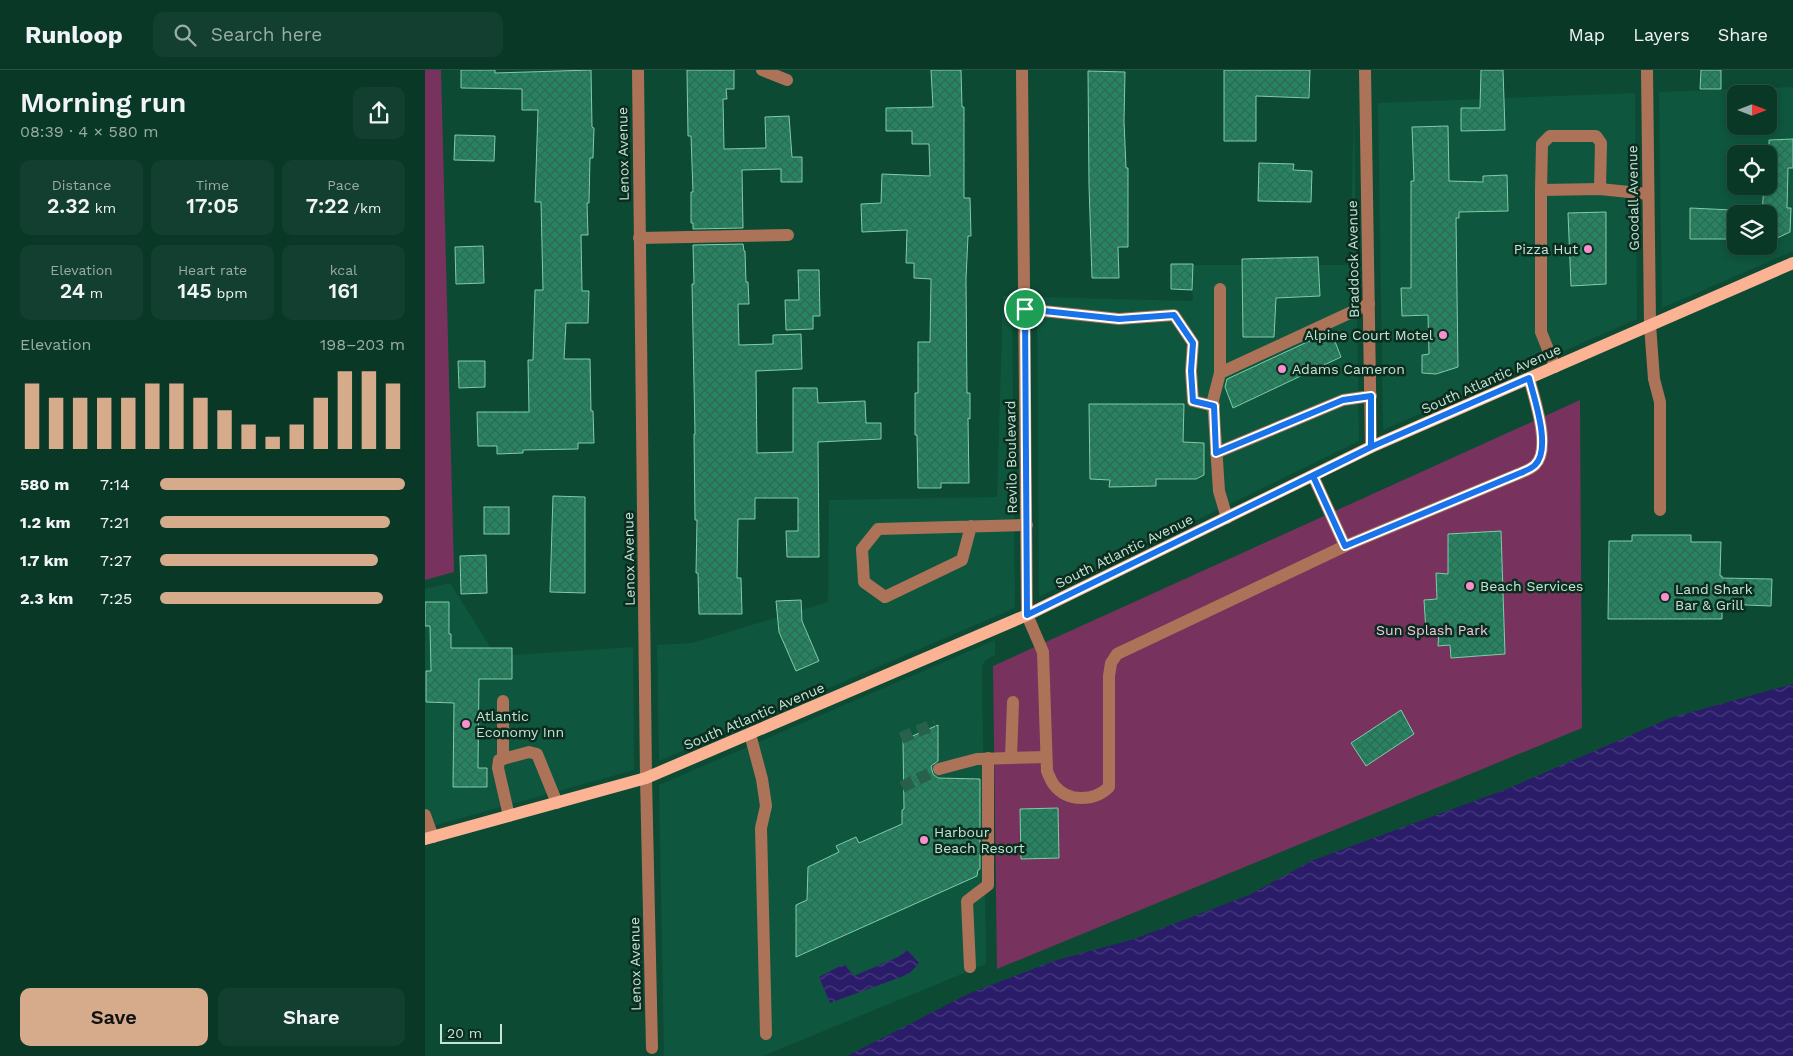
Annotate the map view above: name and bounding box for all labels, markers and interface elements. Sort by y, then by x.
search box [153,12,503,57]
text: Runloop [25,21,123,49]
icon: search [171,21,199,49]
text: Search here [211,23,322,46]
text: Map [1568,24,1605,45]
text: Layers [1633,24,1690,45]
text: Share [1718,24,1768,45]
north arrow [1727,85,1777,135]
map controls [1727,85,1777,255]
text: Morning run [20,86,186,119]
button: share [353,87,405,139]
street label: Lenox Avenue [614,107,632,201]
text: 08:39 · 4 × 580 m [20,122,158,141]
street label: Goodall Avenue [1624,145,1642,251]
button: locate [1727,145,1777,195]
text: Distance [52,177,111,193]
text: Time [196,177,229,193]
text: Pace [327,177,360,193]
text: 2.32 [47,193,90,218]
text: 17:05 [186,193,239,218]
text: 7:22 [306,193,349,218]
text: km [90,200,116,216]
text: /km [349,200,381,216]
street label: Braddock Avenue [1344,200,1362,318]
button: layers [1727,205,1777,255]
place label: Pizza Hut [1514,241,1578,257]
marker: Pizza Hut [1582,243,1594,255]
text: Elevation [50,262,113,278]
text: Heart rate [178,262,247,278]
text: kcal [330,262,357,278]
text: 24 [60,278,85,303]
text: 145 [178,278,212,303]
text: 161 [328,278,359,303]
text: m [85,285,103,301]
text: bpm [212,285,247,301]
pin [1004,288,1046,330]
icon: arrive [1011,295,1039,323]
place label: Alpine Court Motel [1305,327,1434,343]
marker: Alpine Court Motel [1437,329,1449,341]
text: Elevation [20,335,91,354]
text: 198–203 m [320,335,405,354]
street label: South Atlantic Avenue [1419,341,1563,417]
place label: Adams Cameron [1292,361,1405,377]
marker: Adams Cameron [1276,363,1288,375]
street label: Revilo Boulevard [1002,400,1020,514]
text: 580 m [20,475,69,494]
text: 7:14 [100,475,130,494]
street label: South Atlantic Avenue [1052,511,1196,591]
street label: Lenox Avenue [620,512,638,606]
text: 1.2 km [20,513,71,532]
text: 7:21 [100,513,129,532]
text: 1.7 km [20,551,69,570]
text: 7:27 [100,551,132,570]
place label: Beach Services [1480,578,1584,594]
marker: Beach Services [1464,580,1476,592]
place label: Land Shark Bar & Grill [1675,581,1753,613]
text: 2.3 km [20,589,73,608]
text: 7:25 [100,589,132,608]
marker: Land Shark Bar & Grill [1659,591,1671,603]
park label: Sun Splash Park [1376,622,1488,638]
street label: South Atlantic Avenue [681,679,827,753]
place label: Atlantic Economy Inn [476,708,564,740]
marker: Atlantic Economy Inn [460,718,472,730]
place label: Harbour Beach Resort [934,824,1025,856]
marker: Harbour Beach Resort [918,834,930,846]
street label: Lenox Avenue [626,917,644,1011]
button: Save [20,988,208,1046]
button: Share [218,988,405,1046]
scale bar [440,1021,503,1044]
text: 20 m [447,1025,482,1041]

